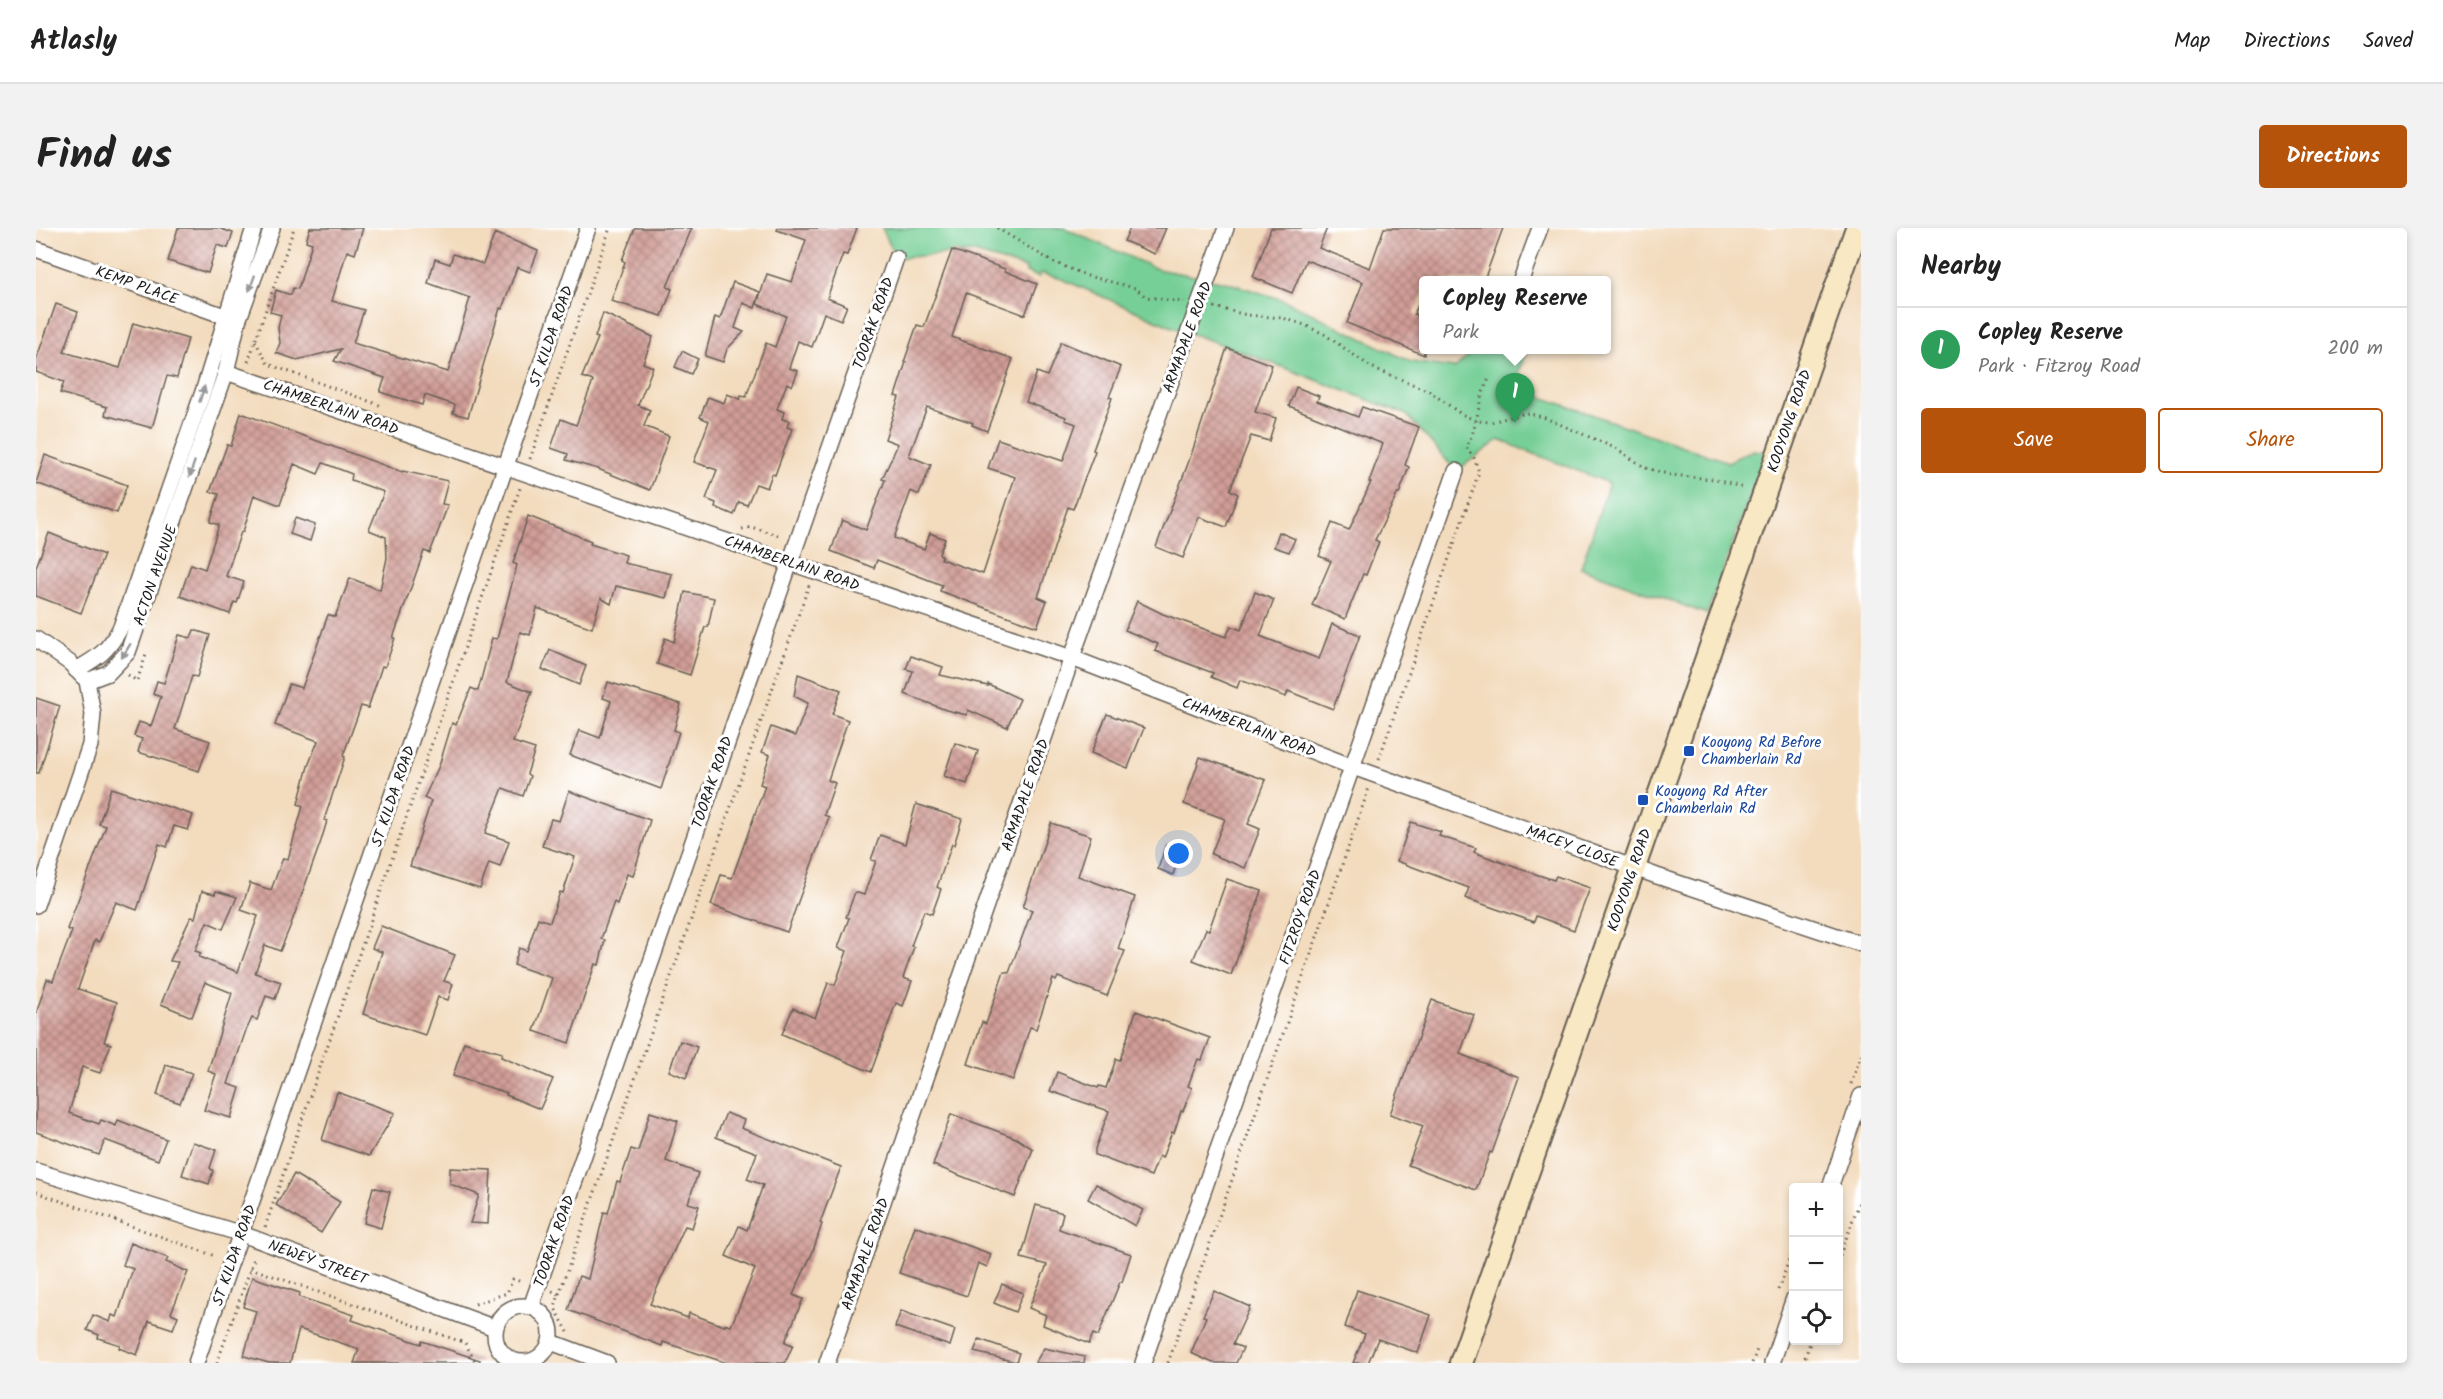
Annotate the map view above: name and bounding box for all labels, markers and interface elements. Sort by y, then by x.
text: Atlasly [30,19,117,64]
text: Map [2174,25,2210,58]
text: Directions [2243,25,2330,58]
text: Saved [2363,25,2413,58]
text: Find us [36,123,172,190]
button: Directions [2259,125,2407,188]
text: Nearby [1921,246,2001,288]
street label: KEMP PLACE [92,260,183,312]
one-way arrow [246,274,256,292]
street label: TOORAK ROAD [847,274,901,373]
popup [1419,276,1611,354]
street label: ARMADALE ROAD [1157,278,1219,397]
street label: ST KILDA ROAD [523,282,581,390]
text: Copley Reserve [1443,282,1587,317]
text: Copley Reserve [1978,316,2123,351]
text: Park [1443,317,1479,349]
text: 1 [1937,333,1944,365]
text: 200 m [2327,333,2383,365]
text: Park · Fitzroy Road [1978,351,2140,383]
street label: KOOYONG ROAD [1761,366,1819,476]
street label: CHAMBERLAIN ROAD [260,373,402,443]
pin: 1 [1496,374,1534,423]
one-way arrow [198,385,208,403]
button: Save [1921,408,2146,473]
button: Share [2158,408,2383,473]
one-way arrow [187,460,197,478]
street label: ACTON AVENUE [127,520,185,629]
street label: CHAMBERLAIN ROAD [721,529,863,599]
one-way arrow [120,643,131,660]
street label: CHAMBERLAIN ROAD [1178,691,1320,765]
place label: Kooyong Rd Before Chamberlain Rd [1701,731,1821,772]
street label: TOORAK ROAD [686,733,740,832]
street label: ARMADALE ROAD [995,736,1056,855]
street label: ST KILDA ROAD [365,742,423,850]
marker: Kooyong Rd Before Chamberlain Rd [1682,744,1696,758]
place label: Kooyong Rd After Chamberlain Rd [1655,780,1768,821]
marker: Kooyong Rd After Chamberlain Rd [1636,793,1650,807]
street label: MACEY CLOSE [1522,819,1622,875]
street label: KOOYONG ROAD [1601,825,1659,935]
your location [1164,839,1193,868]
street label: FITZROY ROAD [1273,866,1329,968]
map controls [1789,1183,1843,1345]
button: + [1789,1183,1843,1237]
street label: TOORAK ROAD [528,1192,582,1291]
street label: ARMADALE ROAD [835,1195,896,1314]
street label: ST KILDA ROAD [206,1201,264,1309]
street label: NEWEY STREET [264,1234,373,1293]
button: − [1789,1237,1843,1291]
button: locate [1789,1291,1843,1345]

